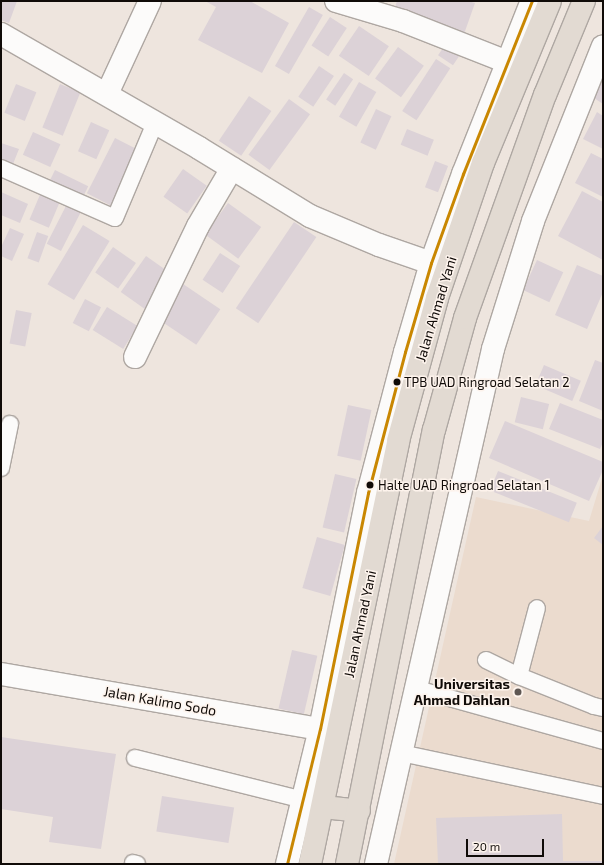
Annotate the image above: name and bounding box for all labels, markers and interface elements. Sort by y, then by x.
street label: Jalan Ahmad Yani [412,254,460,364]
place label: TPB UAD Ringroad Selatan 2 [404,374,570,390]
marker: TPB UAD Ringroad Selatan 2 [392,377,402,387]
place label: Halte UAD Ringroad Selatan 1 [378,477,550,493]
marker: Halte UAD Ringroad Selatan 1 [365,480,375,490]
street label: Jalan Ahmad Yani [340,568,380,680]
place label: Universitas Ahmad Dahlan [414,676,510,708]
street label: Jalan Kalimo Sodo [102,683,218,719]
marker: Universitas Ahmad Dahlan [513,687,523,697]
scale bar [468,831,546,857]
text: 20 m [473,839,500,853]

